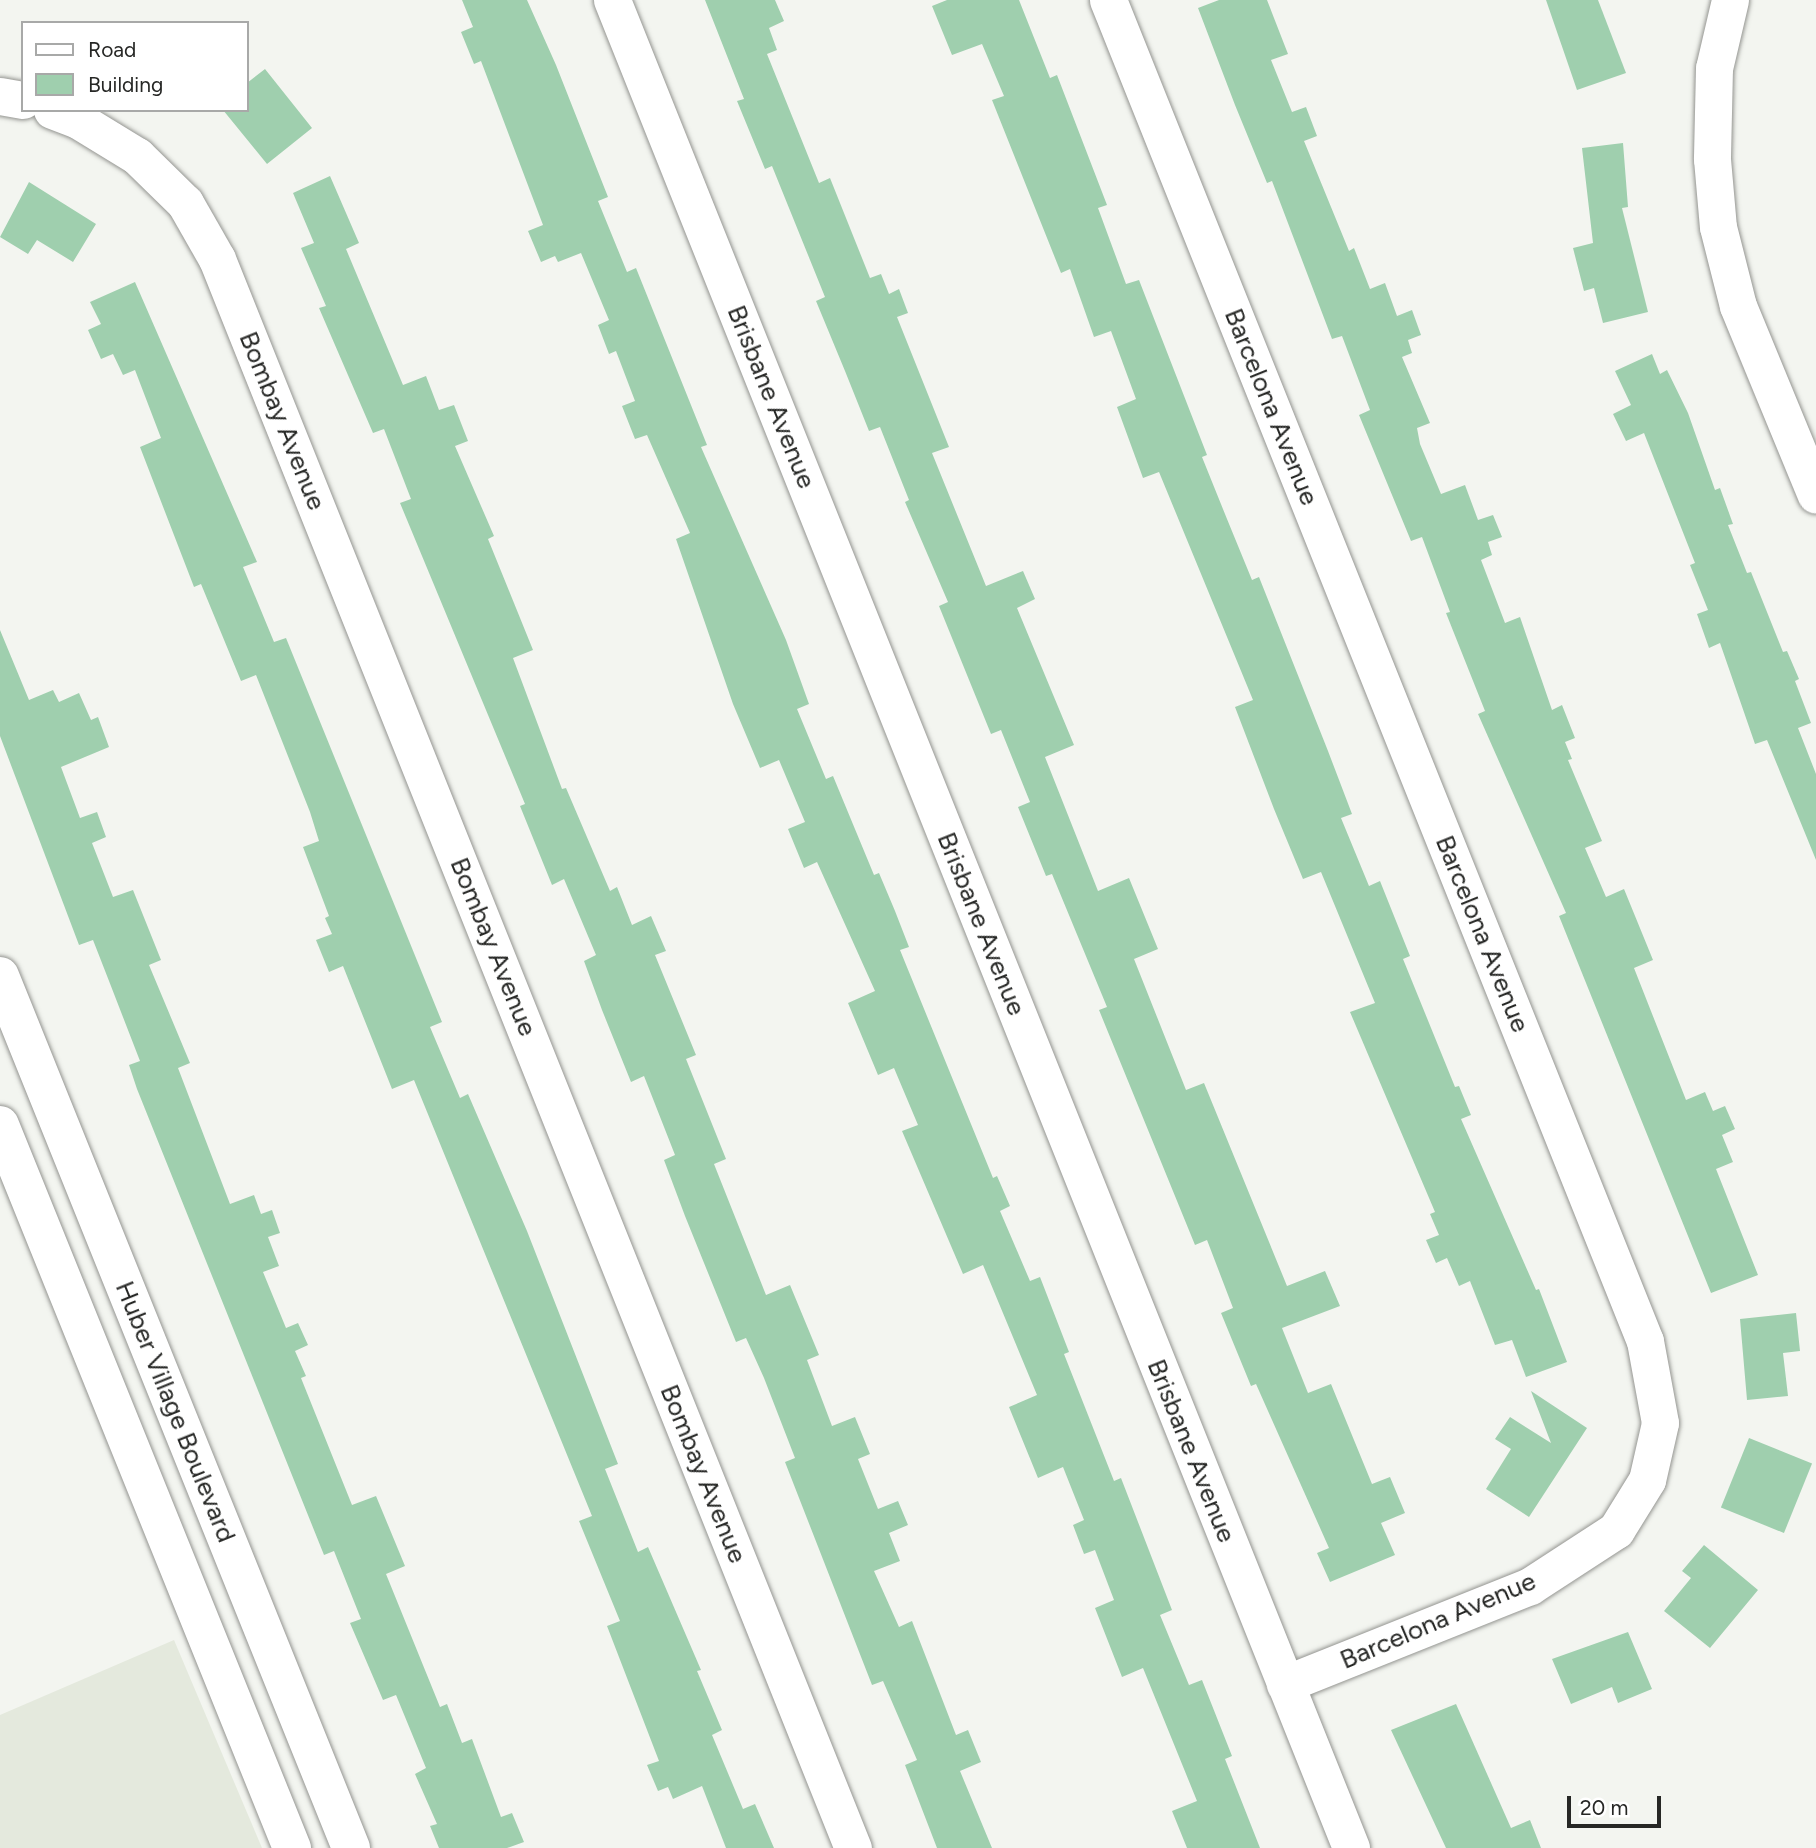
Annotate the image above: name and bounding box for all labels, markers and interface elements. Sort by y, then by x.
legend [21,21,248,112]
text: Road [88,37,136,62]
text: Building [88,72,163,97]
street label: Brisbane Avenue [720,301,822,493]
street label: Barcelona Avenue [1217,304,1325,510]
street label: Bombay Avenue [232,327,332,515]
street label: Brisbane Avenue [930,828,1032,1020]
street label: Barcelona Avenue [1428,831,1536,1037]
street label: Bombay Avenue [443,853,543,1041]
street label: Huber Village Boulevard [108,1277,242,1547]
street label: Brisbane Avenue [1140,1355,1242,1547]
street label: Bombay Avenue [653,1380,753,1568]
street label: Barcelona Avenue [1336,1566,1540,1676]
scale bar [1571,1782,1666,1826]
text: 20 m [1580,1795,1628,1820]

